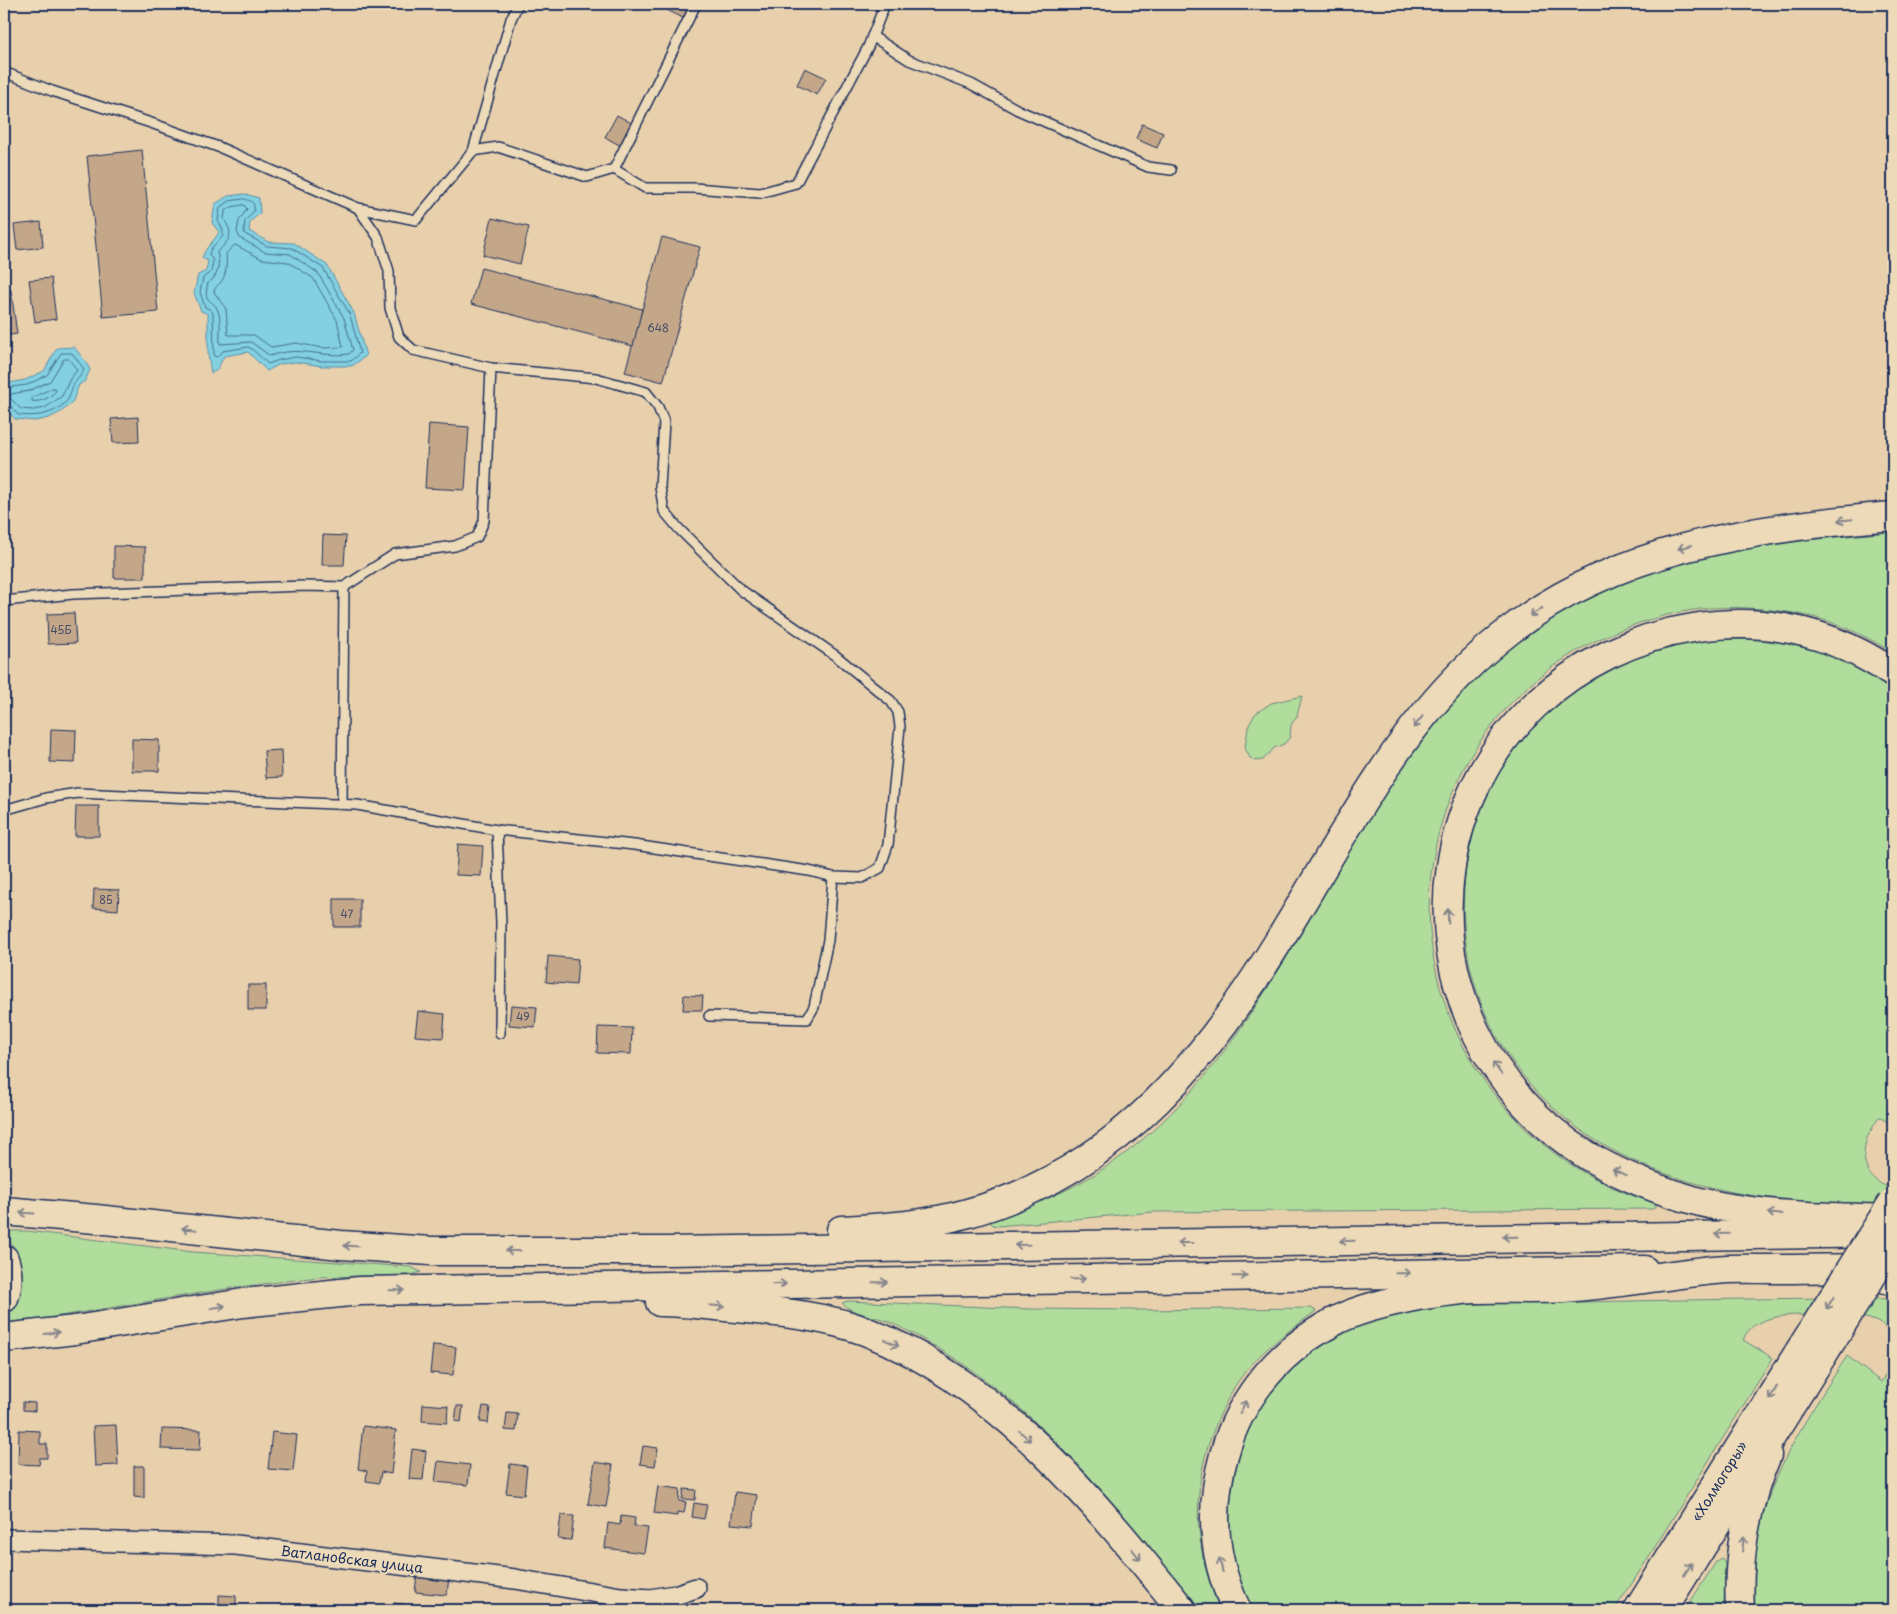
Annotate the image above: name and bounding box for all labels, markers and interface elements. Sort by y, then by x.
house number: 648 [647,319,669,336]
one-way arrow [1837,515,1853,525]
one-way arrow [1677,543,1693,552]
one-way arrow [1530,607,1544,617]
house number: 45Б [50,621,72,638]
one-way arrow [1413,715,1424,728]
house number: 85 [99,891,113,908]
house number: 47 [341,905,354,922]
one-way arrow [1443,908,1452,924]
house number: 49 [516,1008,530,1025]
one-way arrow [1492,1061,1502,1075]
one-way arrow [1612,1167,1627,1176]
one-way arrow [20,1208,36,1217]
one-way arrow [1767,1209,1783,1219]
one-way arrow [181,1224,197,1234]
one-way arrow [1714,1230,1730,1239]
one-way arrow [1502,1232,1518,1242]
one-way arrow [1340,1236,1356,1246]
one-way arrow [1177,1238,1194,1248]
one-way arrow [1015,1240,1031,1250]
one-way arrow [343,1242,359,1251]
one-way arrow [505,1246,522,1256]
one-way arrow [1394,1268,1410,1278]
one-way arrow [1232,1271,1248,1281]
one-way arrow [1069,1274,1085,1284]
one-way arrow [872,1277,888,1287]
one-way arrow [770,1279,787,1289]
one-way arrow [388,1285,405,1295]
one-way arrow [1825,1295,1835,1309]
one-way arrow [210,1301,226,1311]
one-way arrow [709,1301,725,1311]
one-way arrow [44,1328,60,1338]
one-way arrow [884,1339,899,1349]
one-way arrow [1768,1386,1778,1400]
one-way arrow [1238,1400,1248,1415]
one-way arrow [1019,1430,1032,1442]
street label: «Холмогоры» [1686,1437,1752,1525]
one-way arrow [1738,1536,1748,1552]
street label: Ватлановская улица [280,1540,425,1578]
one-way arrow [1131,1547,1142,1560]
one-way arrow [1216,1557,1225,1573]
one-way arrow [1683,1562,1693,1576]

